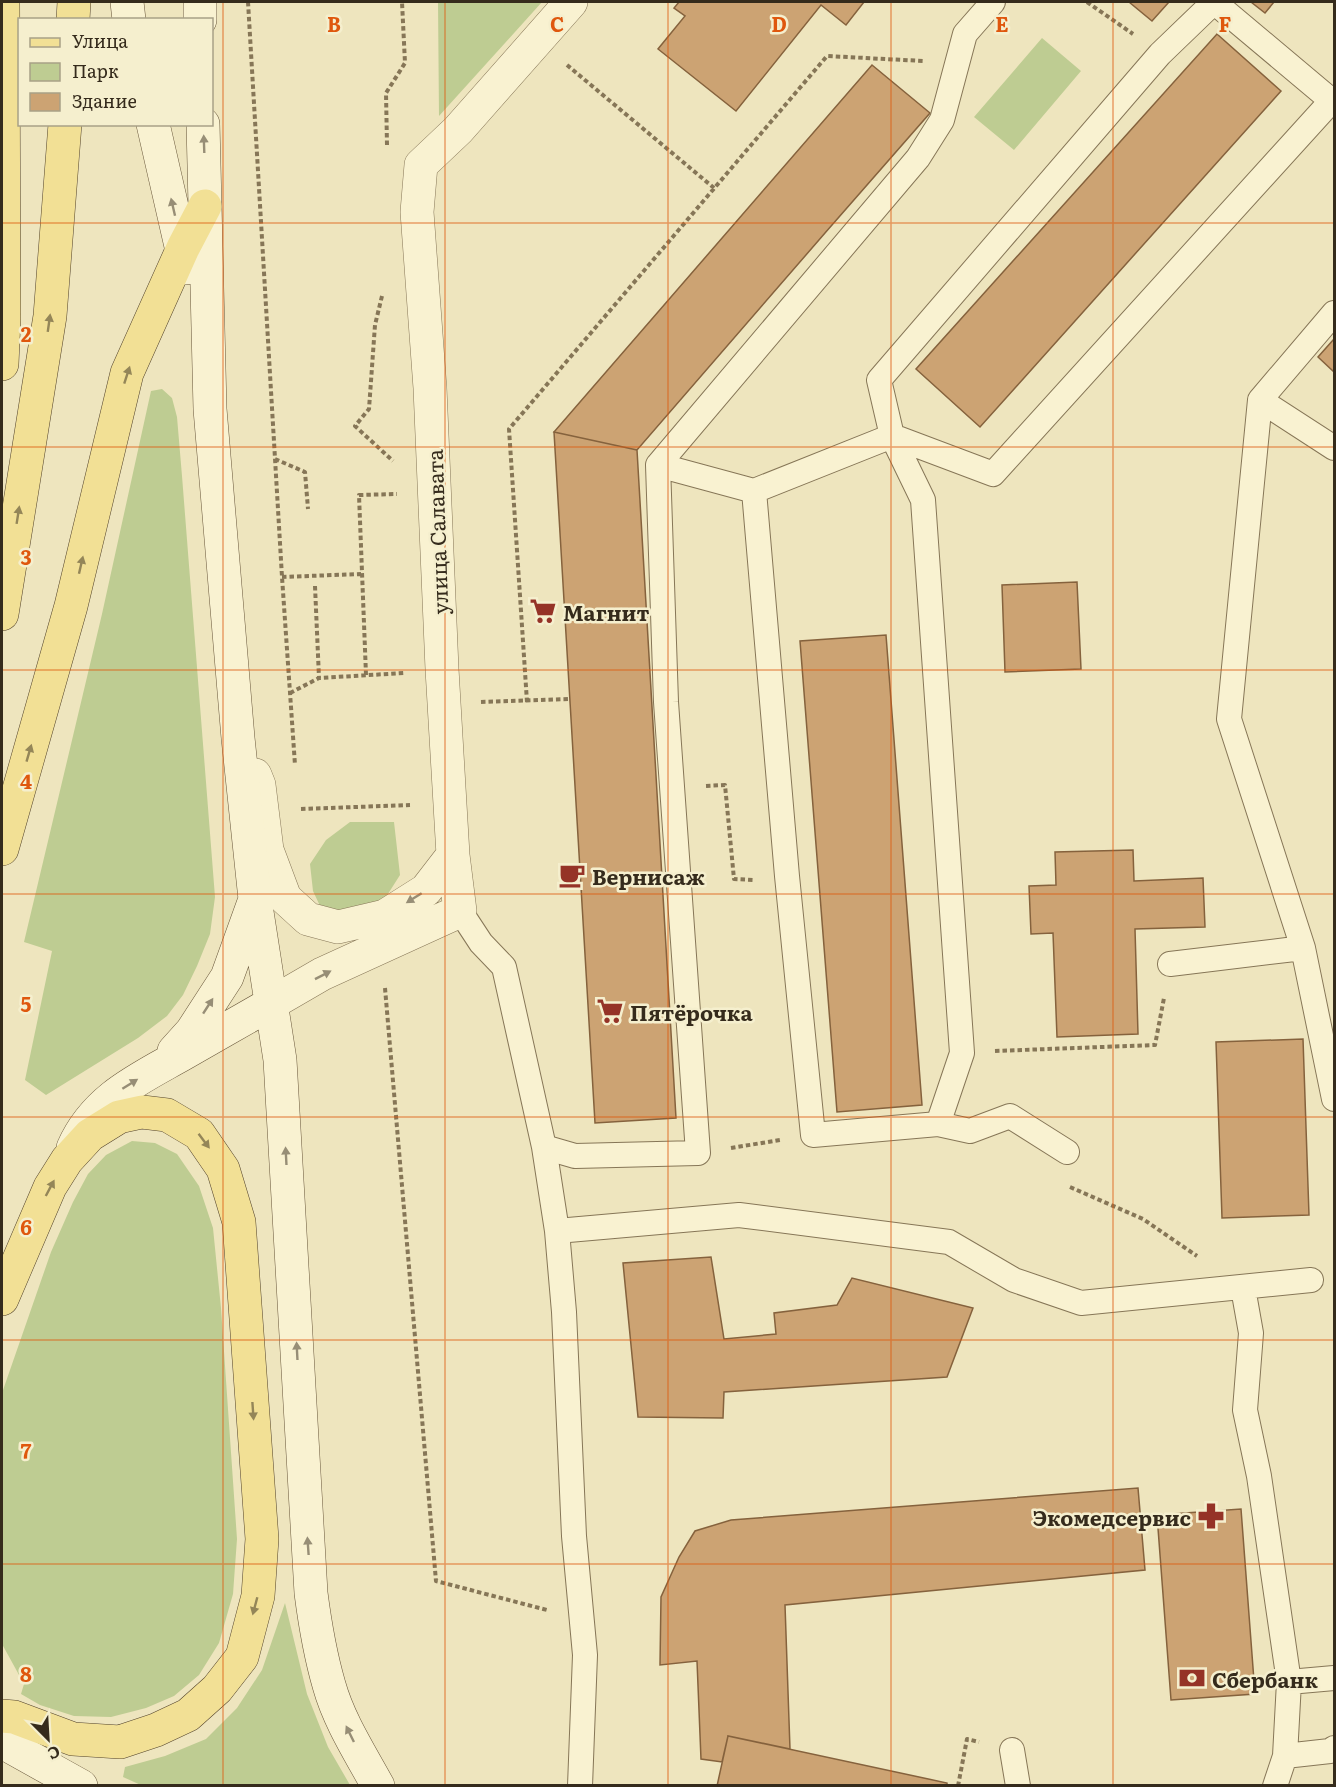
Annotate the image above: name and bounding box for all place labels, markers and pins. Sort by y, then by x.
supermarket icon: Магнит [528,596,558,626]
place label: Магнит [563,596,649,627]
cafe icon: Вернисаж [557,860,587,890]
place label: Вернисаж [592,860,706,891]
supermarket icon: Пятёрочка [595,996,625,1026]
place label: Пятёрочка [630,996,753,1027]
place label: Экомедсервис [1033,1501,1191,1532]
pharmacy icon: Экомедсервис [1196,1501,1226,1531]
bank icon: Сбербанк [1177,1663,1207,1693]
place label: Сбербанк [1212,1663,1318,1694]

